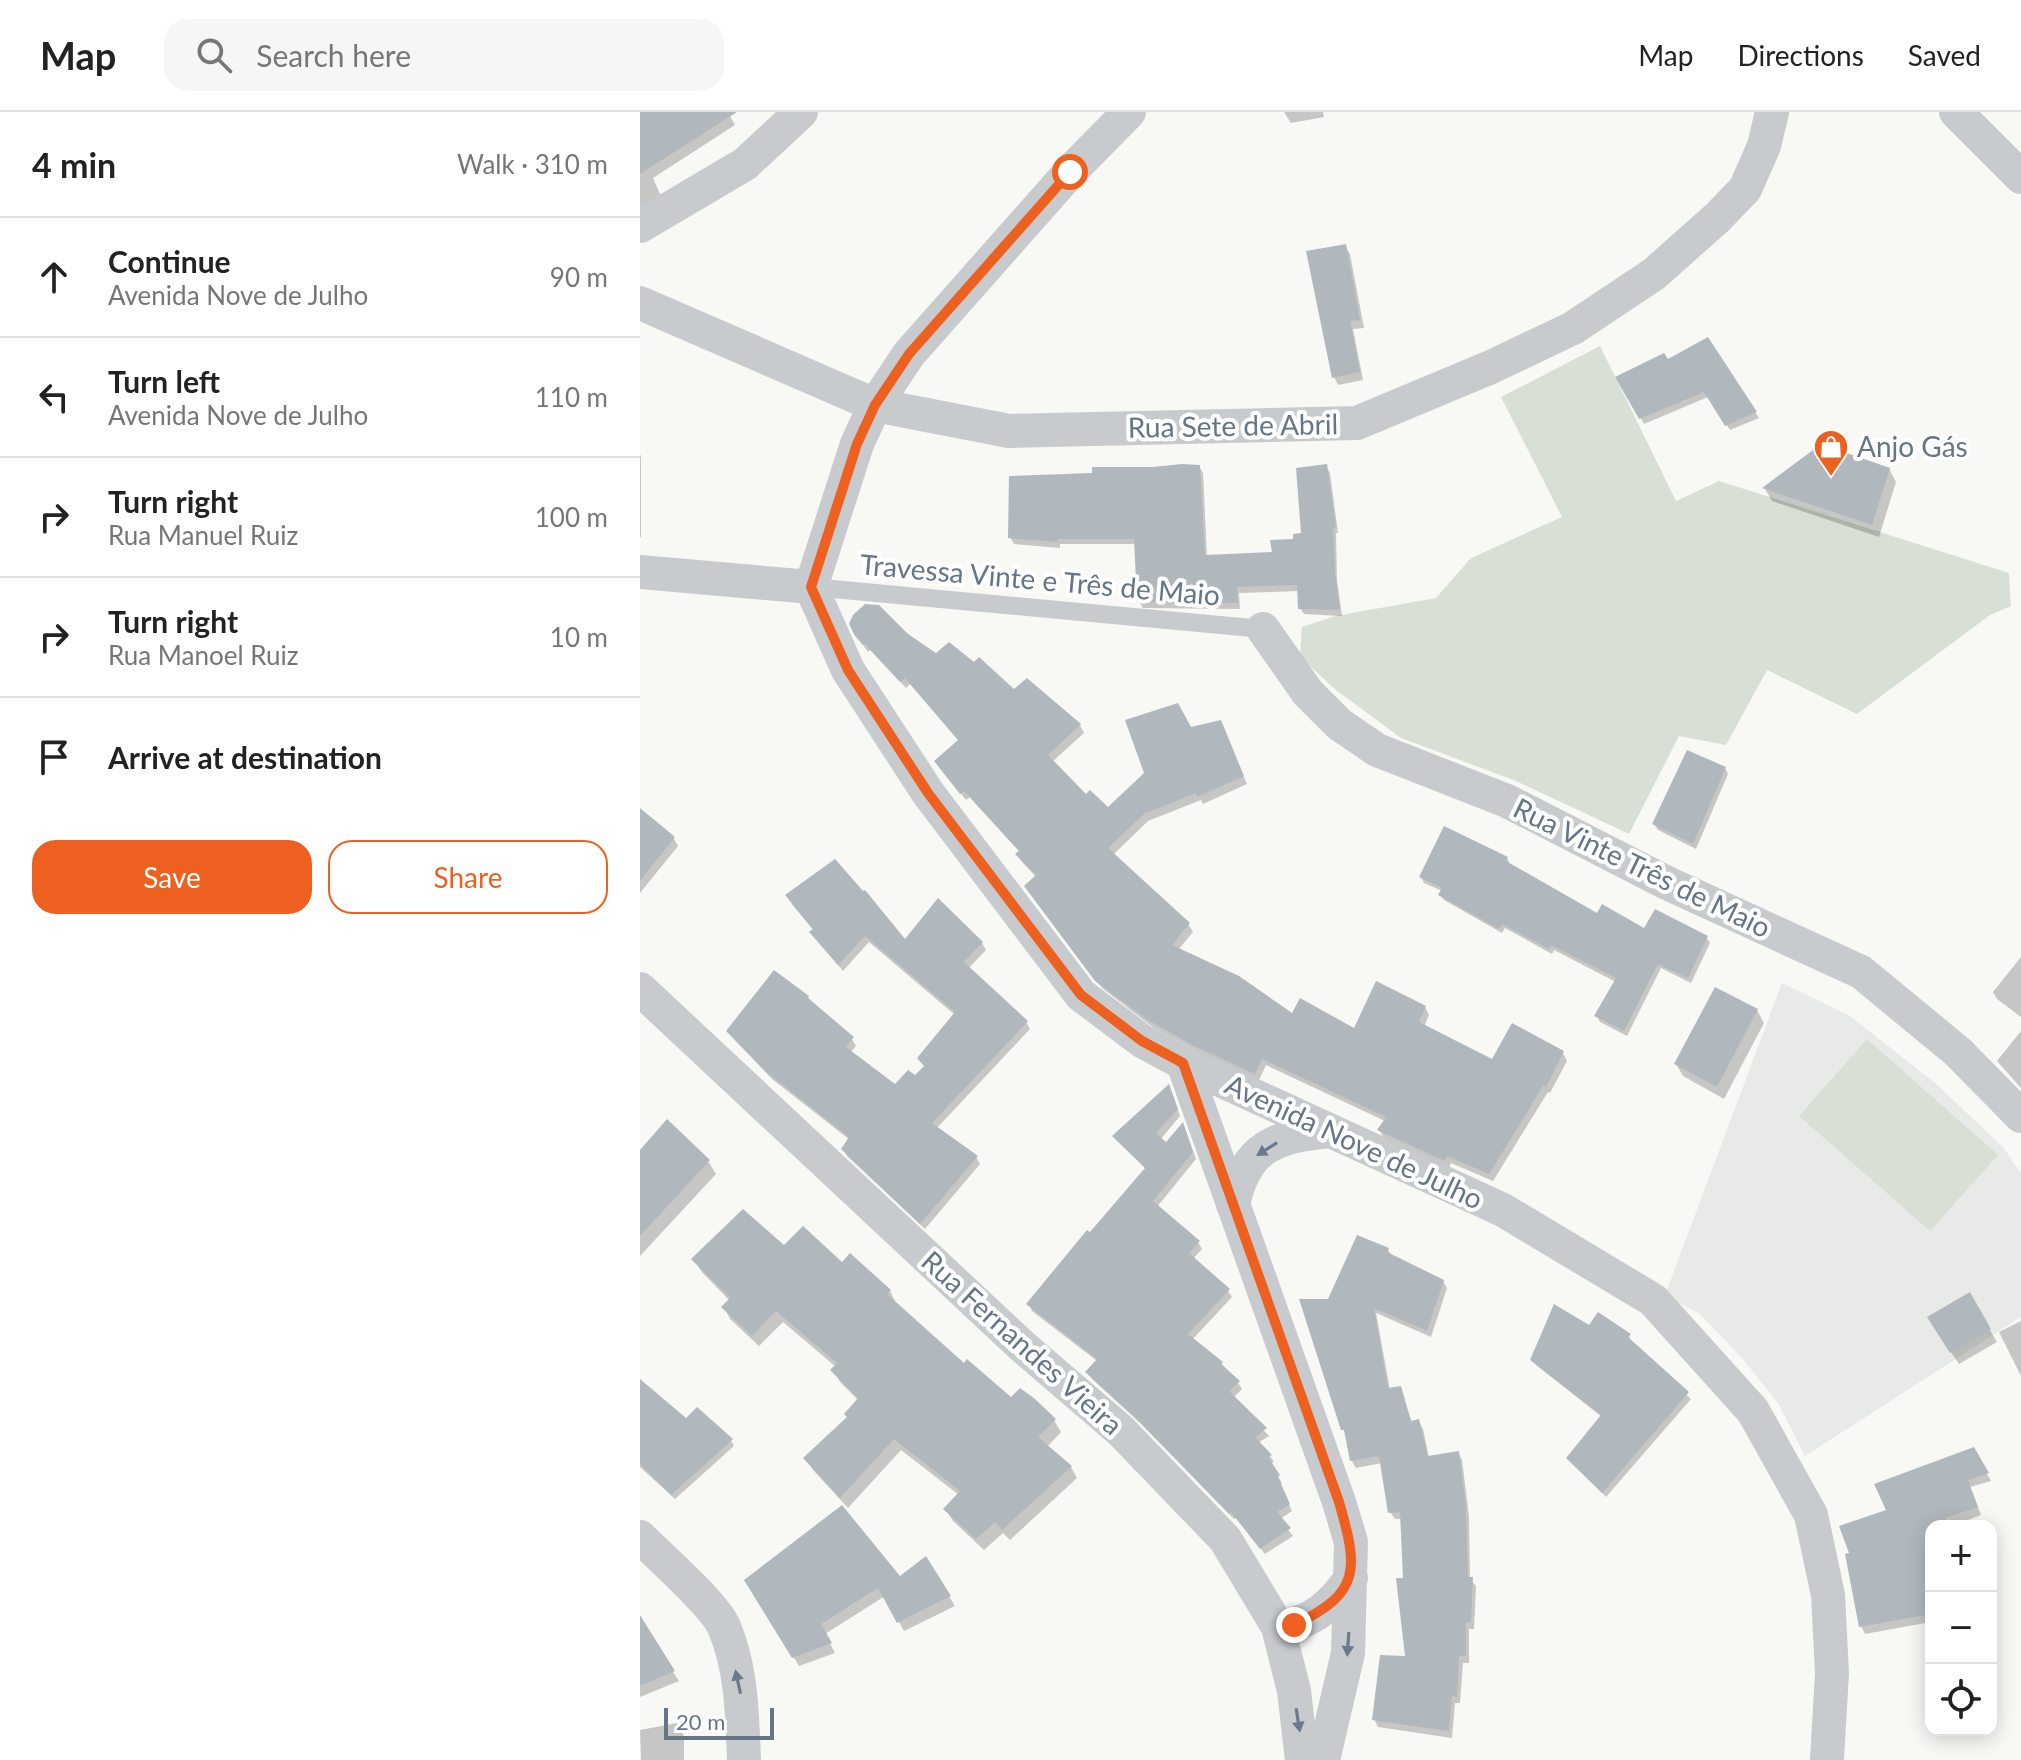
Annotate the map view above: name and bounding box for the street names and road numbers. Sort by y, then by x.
street label: Rua Sete de Abril [1128,406,1338,444]
street label: Travessa Vinte e Três de Maio [859,546,1221,612]
street label: Rua Vinte Três de Maio [1508,790,1776,944]
street label: Avenida Nove de Julho [1220,1066,1489,1216]
street label: Rua Fernandes Vieira [915,1243,1130,1441]

